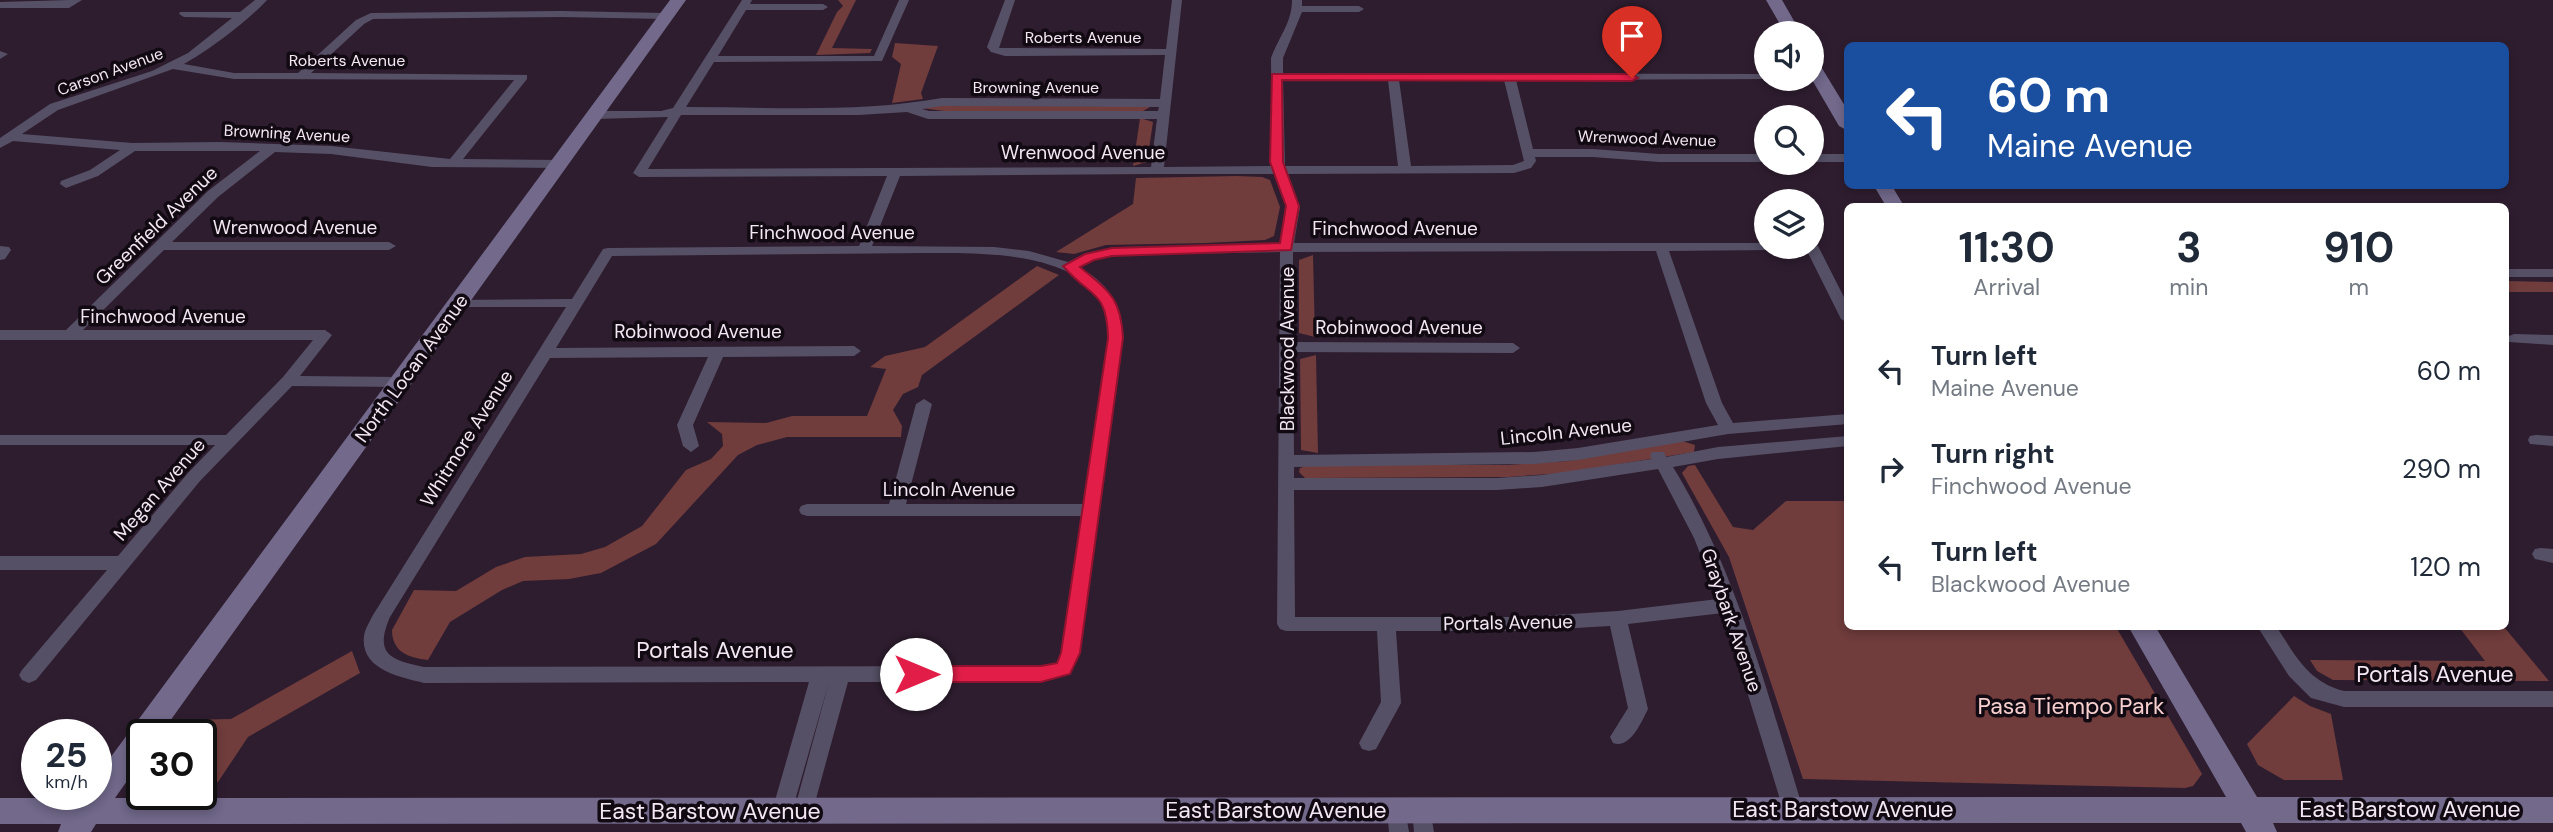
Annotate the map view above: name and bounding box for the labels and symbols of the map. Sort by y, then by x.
pin [1602,6,1662,78]
street label: Roberts Avenue [1025,27,1141,48]
street label: Carson Avenue [54,43,166,100]
street label: Roberts Avenue [289,50,405,71]
street label: Browning Avenue [973,77,1099,98]
street label: Browning Avenue [223,120,351,147]
street label: Wrenwood Avenue [1577,126,1717,151]
street label: Wrenwood Avenue [1001,140,1165,165]
street label: Greenfield Avenue [90,161,223,290]
street label: Wrenwood Avenue [213,215,377,240]
street label: Finchwood Avenue [1312,216,1478,241]
street label: Finchwood Avenue [749,220,915,245]
street label: Blackwood Avenue [1275,267,1300,431]
street label: North Locan Avenue [349,289,474,447]
street label: Finchwood Avenue [80,304,246,329]
street label: Robinwood Avenue [1315,315,1483,340]
street label: Robinwood Avenue [614,319,782,344]
street label: Whitmore Avenue [414,365,519,511]
street label: Lincoln Avenue [1499,412,1633,451]
street label: Megan Avenue [108,433,211,546]
street label: Lincoln Avenue [883,477,1015,502]
street label: Graybark Avenue [1695,545,1768,695]
street label: Portals Avenue [1443,609,1573,636]
street label: Portals Avenue [636,635,794,665]
position arrow [879,637,953,711]
street label: Portals Avenue [2356,659,2514,689]
park label: Pasa Tiempo Park [1977,691,2165,721]
speed limit sign: 30 [126,719,217,810]
street label: East Barstow Avenue [1732,794,1954,824]
street label: East Barstow Avenue [2299,794,2521,824]
street label: East Barstow Avenue [1165,795,1387,825]
street label: East Barstow Avenue [599,796,821,826]

